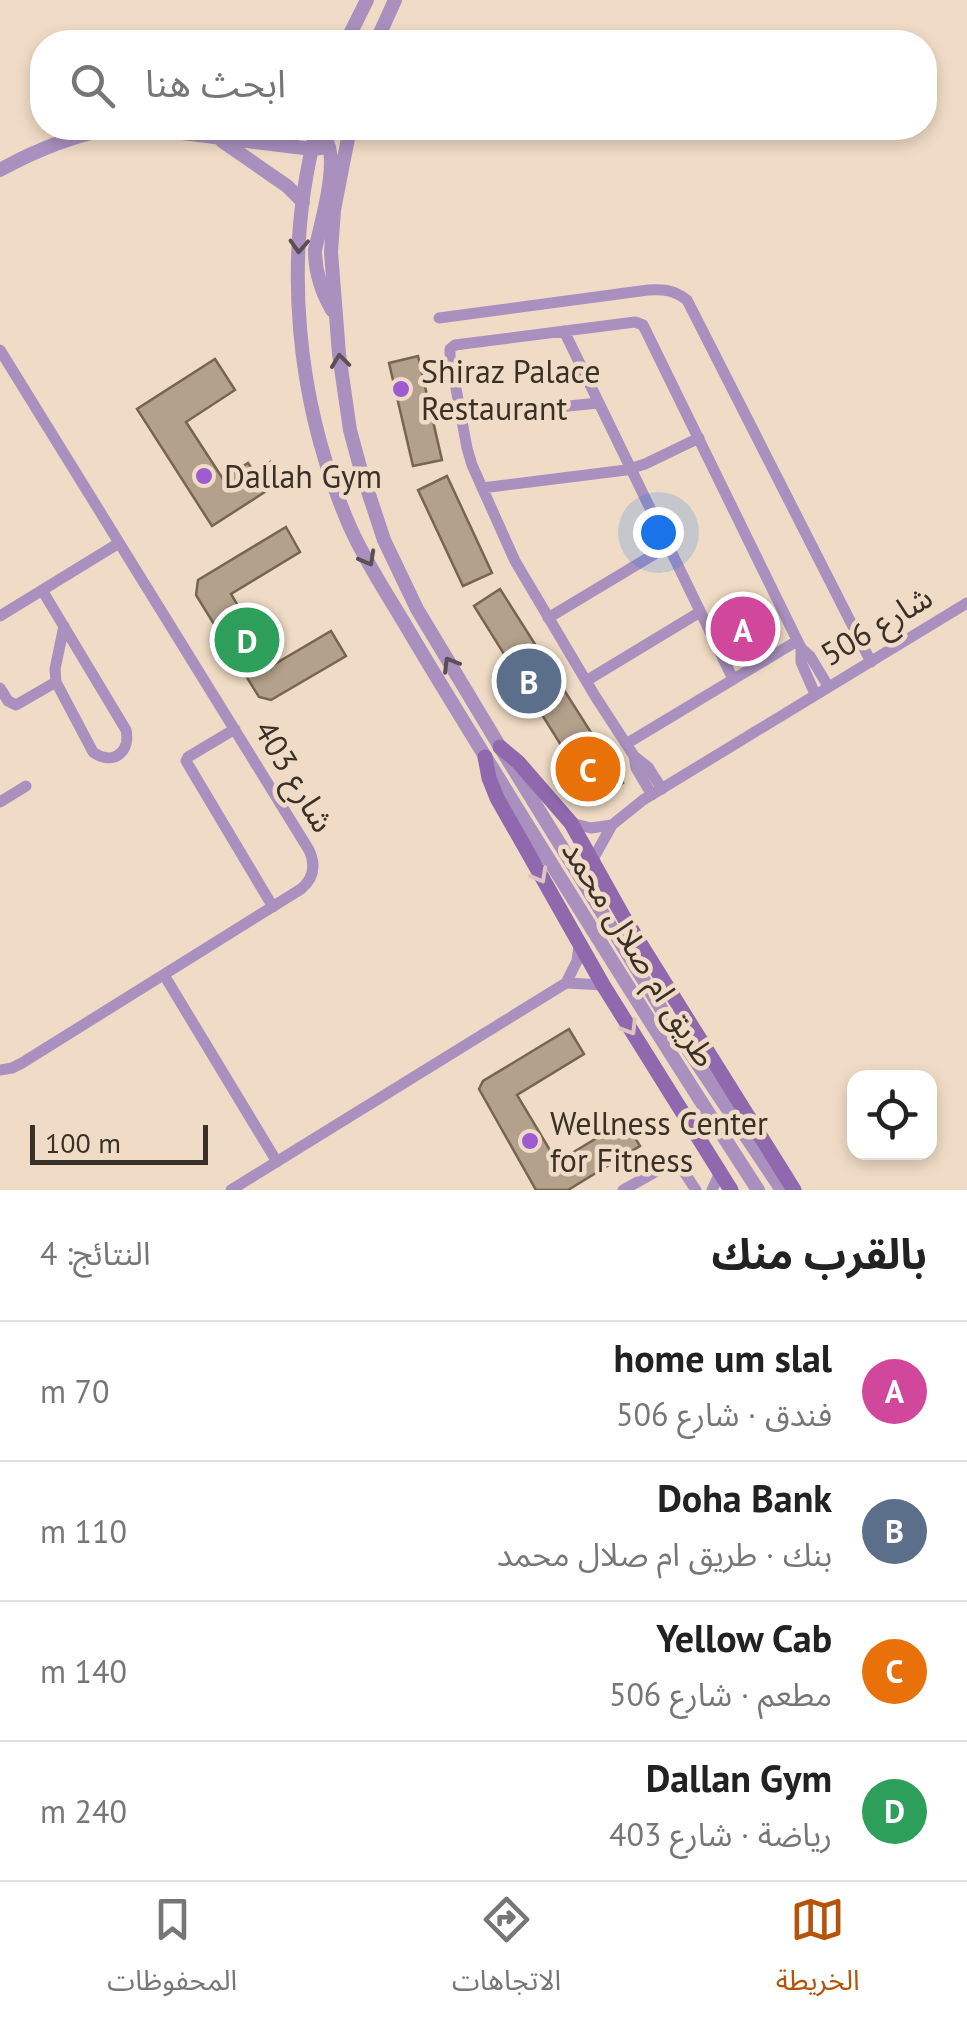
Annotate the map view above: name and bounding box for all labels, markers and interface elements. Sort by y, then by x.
search box [30,30,937,140]
icon: search [65,58,120,113]
text: ابحث هنا [145,58,286,107]
one-way arrow [289,238,310,254]
place label: Shiraz Palace Restaurant [421,350,601,429]
one-way arrow [330,353,351,369]
marker: Shiraz Palace Restaurant [390,378,412,400]
place label: Dallah Gym [224,455,382,497]
marker: Dallah Gym [193,465,215,487]
your location [633,507,684,558]
one-way arrow [355,548,375,566]
street label: شارع 506 [812,575,942,678]
pin: A [710,592,776,666]
pin: D [214,602,280,678]
pin: B [496,644,562,718]
one-way arrow [443,657,462,675]
street label: شارع 403 [242,712,345,842]
pin: C [556,732,620,806]
street label: طريق ام صلال محمد [550,831,727,1077]
one-way arrow [528,865,548,883]
one-way arrow [617,1017,636,1035]
map controls [847,1070,937,1160]
button: locate [847,1070,937,1160]
place label: Wellness Center for Fitness [550,1102,768,1181]
scale bar [30,1120,208,1164]
text: 100 m [45,1124,121,1161]
marker: Wellness Center for Fitness [519,1130,541,1152]
text: بالقرب منك [712,1226,927,1281]
text: النتائج: 4 [40,1232,151,1274]
text: home um slal [613,1333,832,1382]
text: 70 m [40,1370,109,1412]
text: A [885,1370,904,1412]
text: فندق · شارع 506 [616,1393,832,1435]
text: Doha Bank [657,1473,832,1522]
text: 110 m [40,1510,127,1552]
text: B [885,1510,904,1552]
text: بنك · طريق ام صلال محمد [497,1533,832,1575]
text: Yellow Cab [656,1613,832,1662]
text: 140 m [40,1650,127,1692]
text: C [886,1650,903,1692]
text: مطعم · شارع 506 [609,1673,832,1715]
text: Dallan Gym [646,1753,832,1802]
text: 240 m [40,1790,127,1832]
text: D [884,1790,905,1832]
text: رياضة · شارع 403 [609,1813,832,1855]
tab: المحفوظات [107,1892,237,2011]
tab: الاتجاهات [452,1892,561,2011]
tab: الخريطة [776,1892,860,2011]

